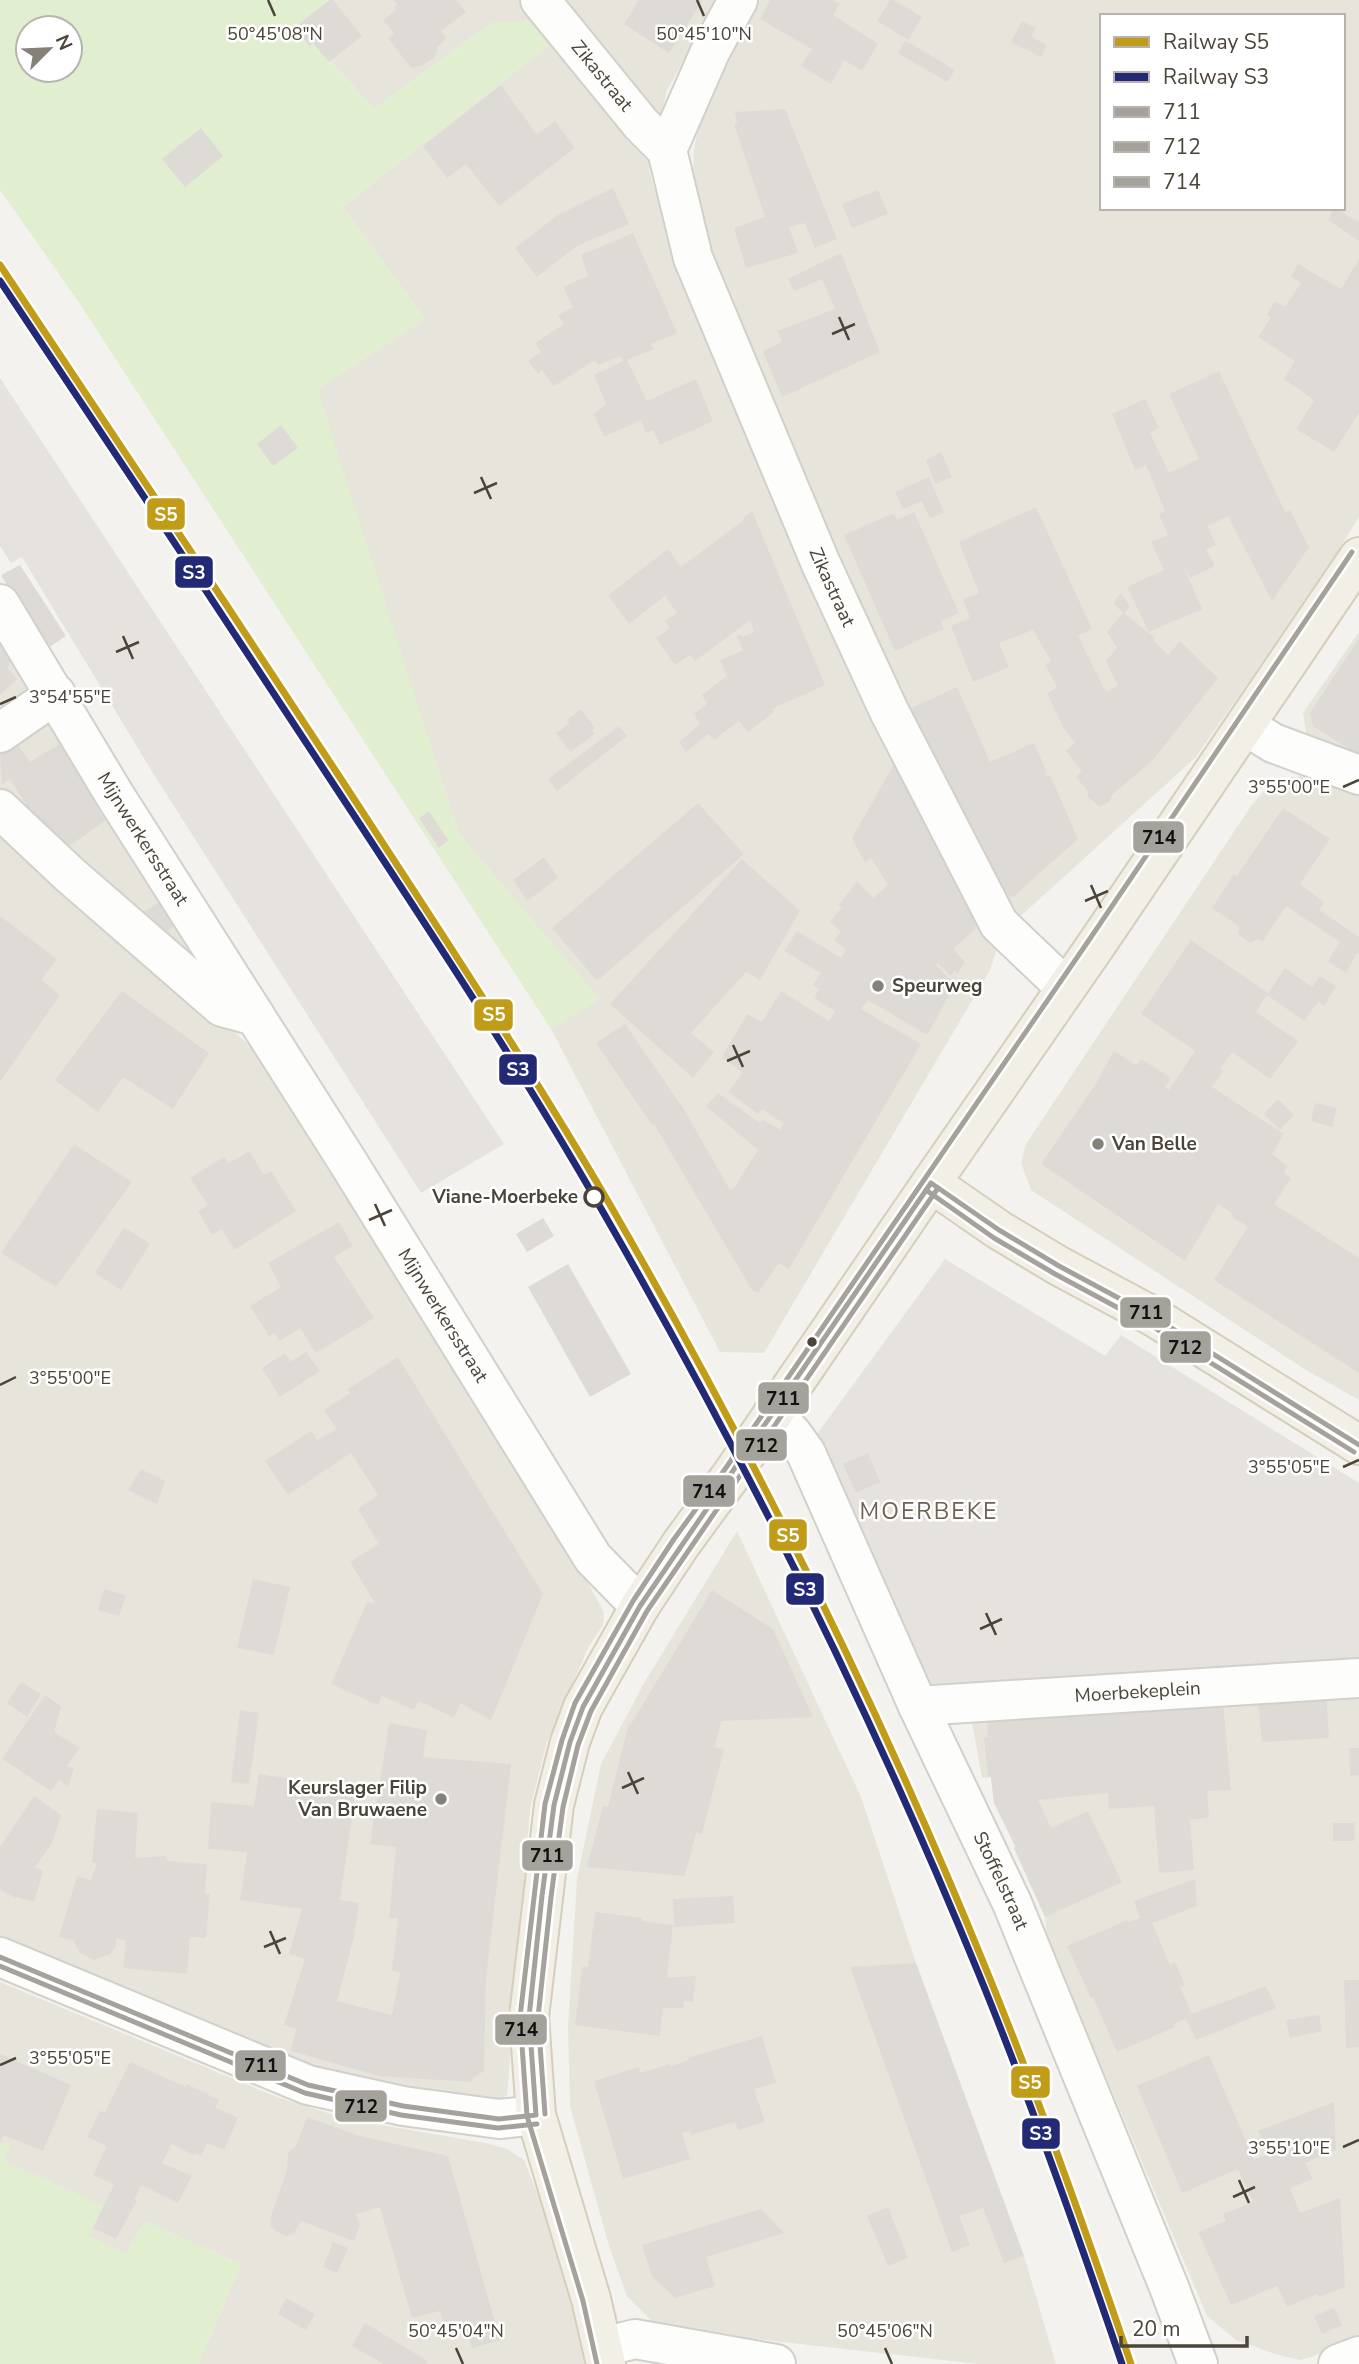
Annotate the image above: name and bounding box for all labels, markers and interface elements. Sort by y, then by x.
north arrow [14,14,84,84]
legend [1100,14,1345,210]
text: 50°45'08"N [227,22,323,46]
text: 50°45'10"N [656,22,752,46]
text: Railway S5 [1163,28,1269,56]
text: N [49,31,78,54]
street label: Zikastraat [565,35,639,117]
text: Railway S3 [1163,63,1269,91]
text: 711 [1163,98,1201,126]
text: 712 [1163,133,1201,161]
text: 714 [1163,168,1201,196]
line badge: S5 [146,497,186,531]
text: S5 [154,502,178,528]
street label: Zikastraat [803,544,861,631]
line badge: S3 [174,555,214,589]
text: S3 [182,560,206,586]
text: 3°54'55"E [29,685,111,709]
street label: Mijnwerkersstraat [91,767,195,911]
text: 3°55'00"E [1248,775,1330,799]
line badge: 714 [1132,820,1185,854]
text: 714 [1142,825,1176,851]
place label: Speurweg [892,973,983,999]
marker: Speurweg [870,978,886,994]
line badge: S5 [473,998,514,1032]
text: S5 [482,1002,506,1028]
line badge: S3 [498,1053,538,1086]
text: S3 [506,1057,530,1083]
place label: Van Belle [1111,1131,1197,1157]
marker: Van Belle [1090,1136,1106,1152]
place label: Viane-Moerbeke [431,1184,578,1210]
marker: Viane-Moerbeke [584,1187,604,1207]
street label: Mijnwerkersstraat [391,1243,494,1388]
line badge: 711 [1119,1296,1172,1329]
text: 711 [1129,1300,1163,1326]
line badge: 712 [1159,1330,1212,1364]
unlabelled marker [805,1335,819,1349]
text: 712 [1168,1335,1202,1361]
text: 3°55'00"E [29,1366,111,1390]
line badge: 711 [757,1381,810,1415]
text: 711 [766,1386,800,1412]
line badge: 712 [735,1428,788,1462]
text: 712 [744,1433,778,1459]
text: 3°55'05"E [1248,1455,1330,1479]
line badge: 714 [682,1474,736,1508]
text: 714 [692,1479,726,1505]
district label: MOERBEKE [860,1496,998,1527]
line badge: S5 [768,1518,808,1552]
text: S5 [776,1523,800,1549]
line badge: S3 [785,1572,825,1606]
text: S3 [793,1577,817,1603]
street label: Moerbekeplein [1074,1675,1201,1709]
place label: Keurslager Filip Van Bruwaene [288,1775,427,1823]
marker: Keurslager Filip Van Bruwaene [433,1791,449,1807]
street label: Stoffelstraat [967,1827,1035,1934]
line badge: 711 [521,1839,574,1872]
text: 711 [530,1843,564,1869]
line badge: 714 [494,2013,548,2046]
text: 714 [504,2017,538,2043]
text: 3°55'05"E [29,2046,111,2070]
line badge: 711 [234,2049,287,2082]
text: 711 [244,2053,278,2079]
line badge: S5 [1010,2065,1051,2099]
text: S5 [1018,2070,1042,2096]
line badge: 712 [334,2089,388,2123]
text: 712 [344,2094,378,2120]
line badge: S3 [1021,2117,1061,2150]
text: S3 [1029,2121,1053,2147]
text: 3°55'10"E [1248,2136,1330,2160]
scale bar [1121,2304,1247,2348]
text: 20 m [1132,2315,1181,2343]
text: 50°45'04"N [408,2319,504,2343]
text: 50°45'06"N [837,2319,933,2343]

